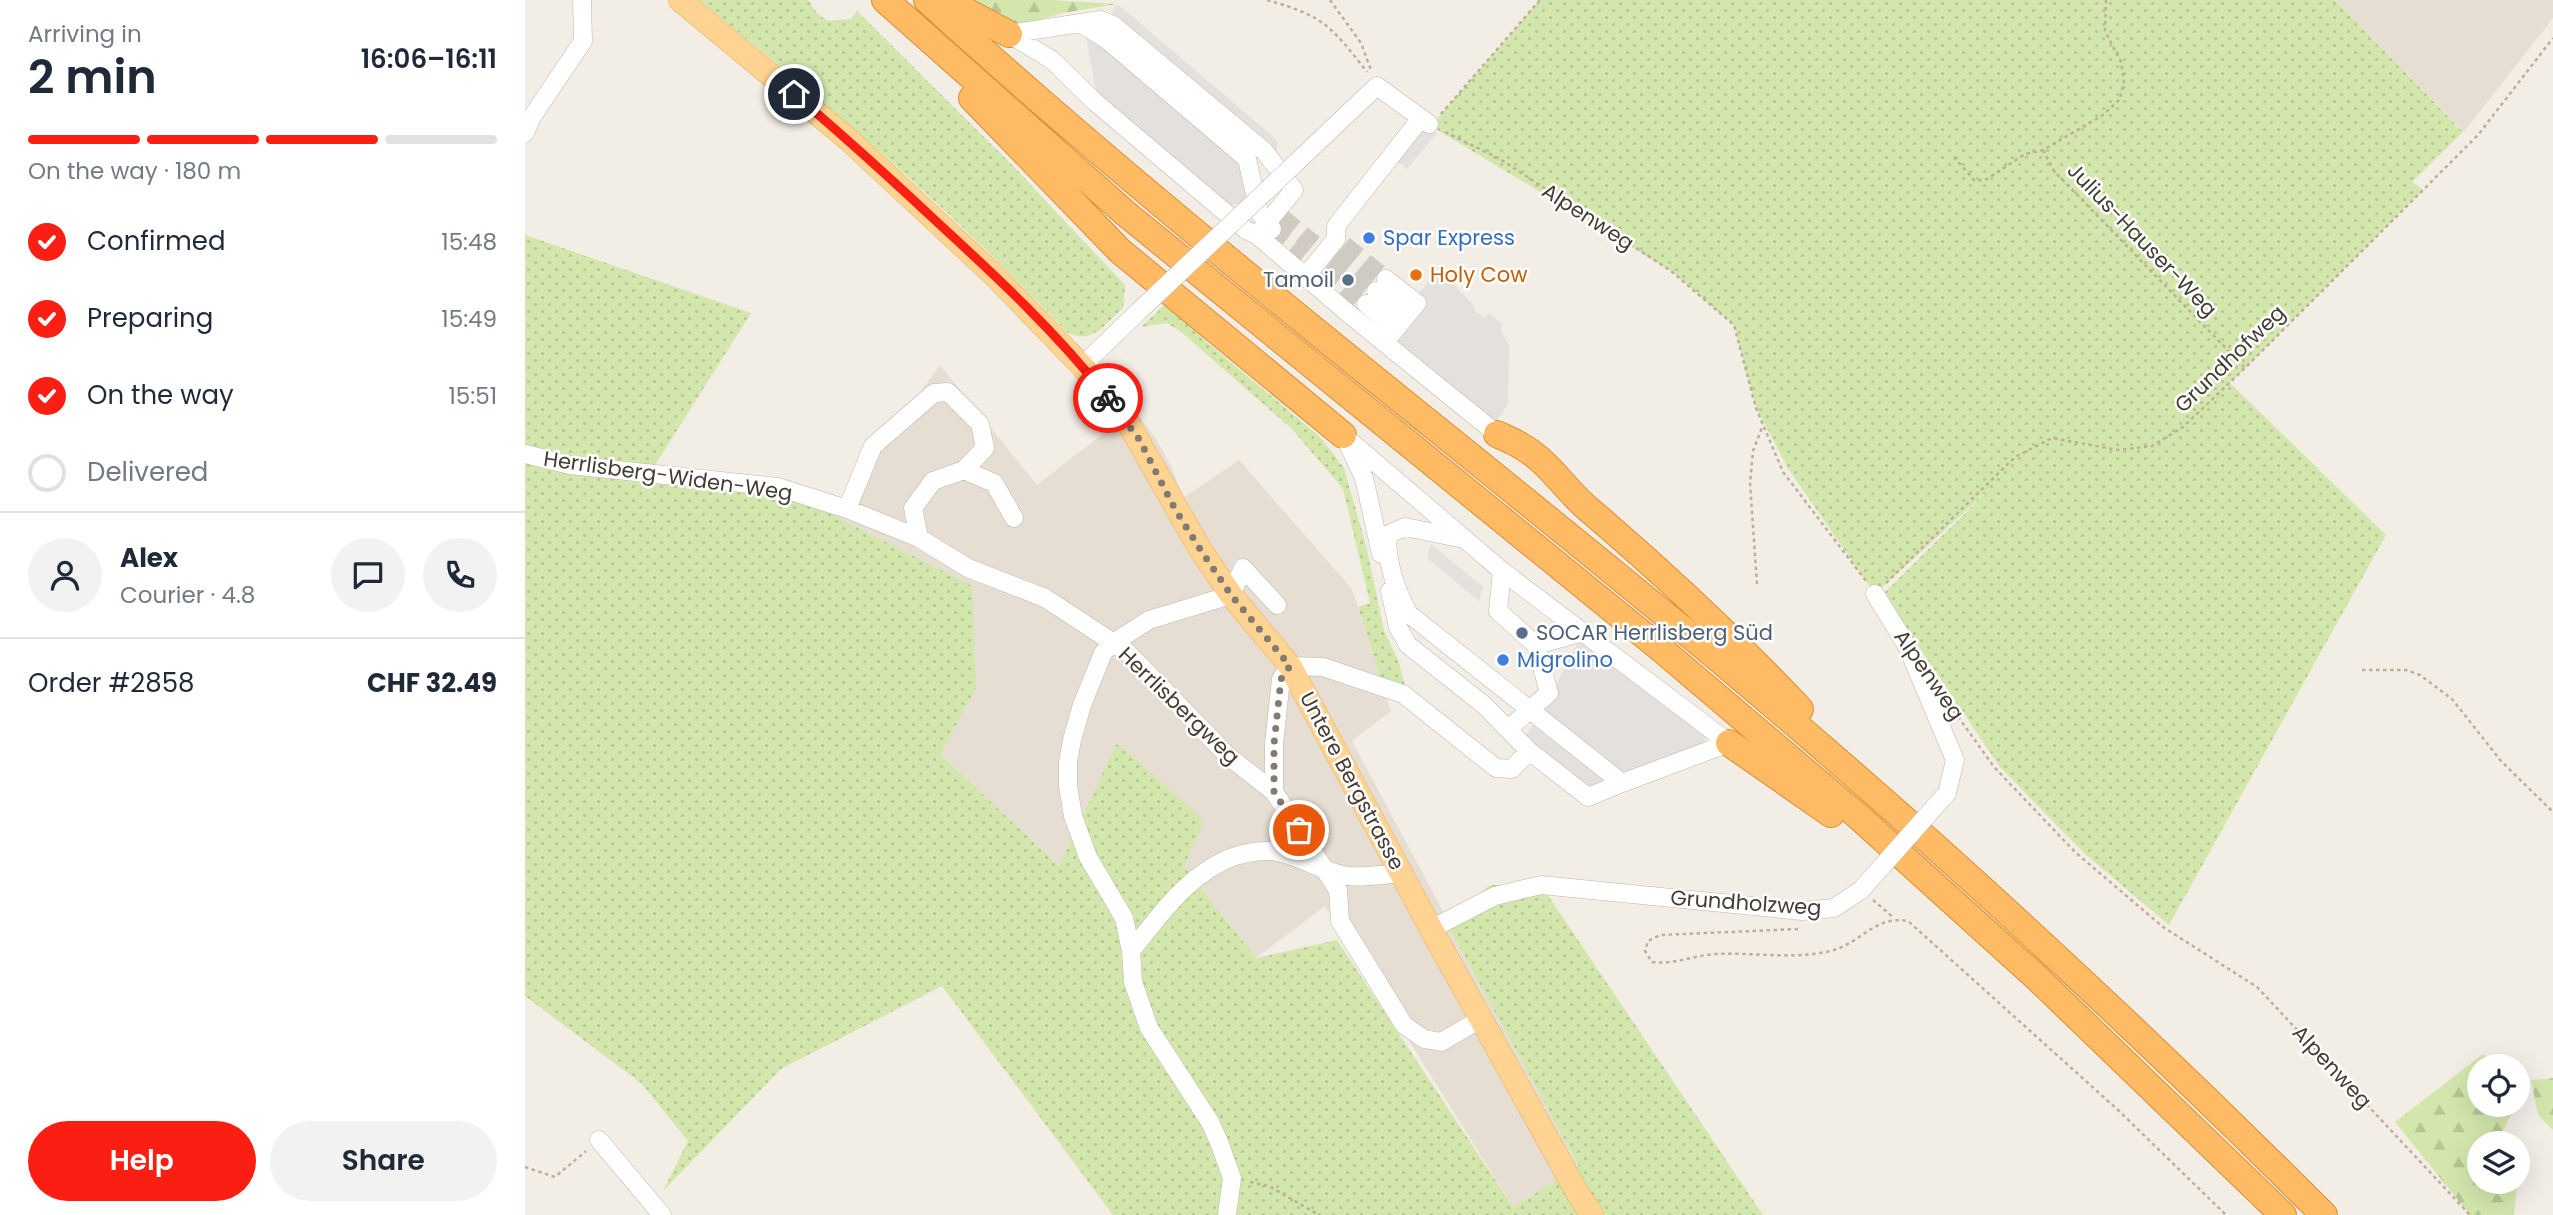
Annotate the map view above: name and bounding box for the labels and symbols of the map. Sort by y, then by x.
pin [764,64,824,124]
street label: Julius-Hauser-Weg [2061,156,2224,323]
street label: Alpenweg [1537,176,1640,257]
place label: Spar Express [1383,223,1515,252]
marker: Spar Express [1361,230,1377,246]
place label: Holy Cow [1430,260,1527,289]
place label: Tamoil [1263,265,1334,294]
marker: Holy Cow [1408,267,1424,283]
marker: Tamoil [1340,272,1356,288]
street label: Grundhofweg [2168,298,2291,419]
courier [1073,363,1143,433]
street label: Herrlisberg-Widen-Weg [542,444,794,507]
place label: SOCAR Herrlisberg Süd [1536,618,1773,647]
street label: Alpenweg [1888,624,1971,726]
marker: SOCAR Herrlisberg Süd [1514,625,1530,641]
street label: Herrlisbergweg [1112,640,1246,771]
place label: Migrolino [1517,645,1613,674]
marker: Migrolino [1495,652,1511,668]
street label: Untere Bergstrasse [1293,686,1412,875]
pin [1269,800,1329,860]
street label: Grundholzweg [1670,883,1823,922]
street label: Alpenweg [2286,1019,2379,1115]

